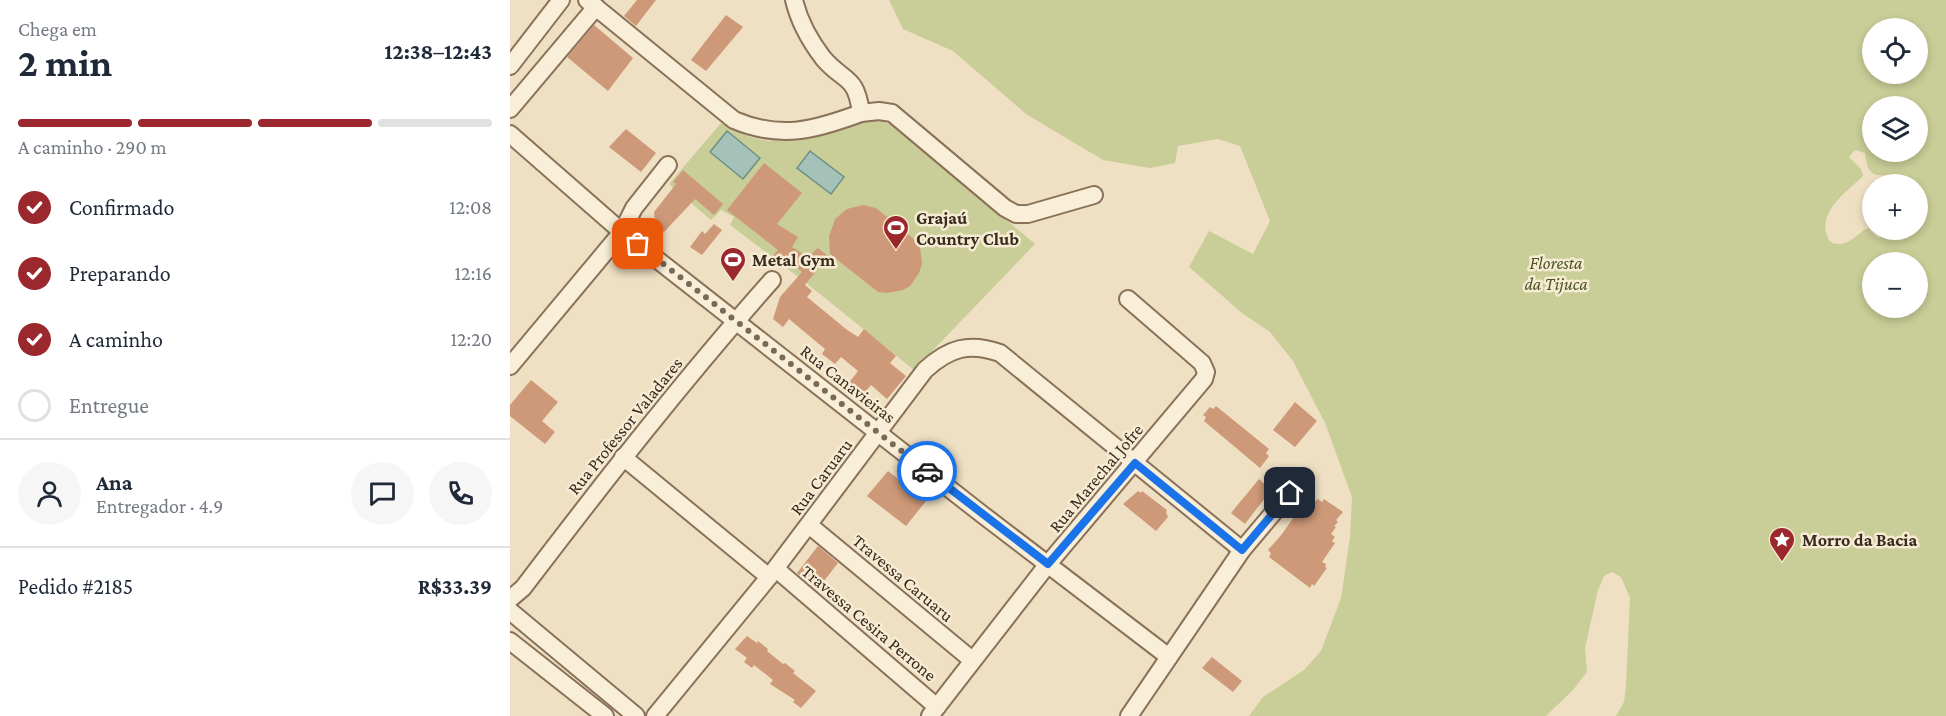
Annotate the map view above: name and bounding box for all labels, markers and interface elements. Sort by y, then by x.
text: Chega em [18,18,97,40]
map controls [1862,18,1928,318]
button: locate [1862,18,1928,84]
text: 12:38–12:43 [384,39,492,64]
text: 2 min [18,41,112,84]
button: layers [1862,96,1928,162]
text: A caminho · 290 m [18,136,167,158]
button: + [1862,174,1928,240]
icon: check [18,191,51,224]
text: Confirmado [69,195,175,220]
text: 12:08 [449,196,492,218]
place label: Grajaú Country Club [916,208,1019,249]
sports icon: Grajaú Country Club [881,213,911,251]
pin [612,218,663,269]
icon: bag [621,227,654,260]
sports icon: Metal Gym [718,245,748,283]
place label: Metal Gym [752,250,836,270]
button: − [1862,252,1928,318]
park label: Floresta da Tijuca [1524,253,1588,295]
icon: check [18,257,51,290]
text: Preparando [69,261,171,286]
text: 12:16 [454,262,492,284]
icon: check [18,323,51,356]
text: A caminho [69,327,163,352]
text: 12:20 [450,328,492,350]
street label: Rua Canavieiras [797,341,899,427]
street label: Rua Professor Valadares [564,353,686,499]
text: Entregue [69,393,149,418]
street label: Rua Marechal Jofre [1045,420,1147,536]
street label: Rua Caruaru [786,435,856,519]
courier [897,441,957,501]
icon: car [911,455,944,488]
button: person [18,462,81,525]
button: chat [351,462,414,525]
button: phone [429,462,492,525]
pin [1264,467,1315,518]
text: Ana [96,470,132,495]
icon: home [1273,476,1306,509]
text: Entregador · 4.9 [96,495,223,517]
place icon: Morro da Bacia [1767,525,1797,563]
street label: Travessa Caruaru [849,530,958,626]
place label: Morro da Bacia [1802,530,1918,550]
street label: Travessa Cesira Perrone [798,561,940,685]
text: Pedido #2185 [18,574,133,599]
text: R$33.39 [418,574,492,599]

